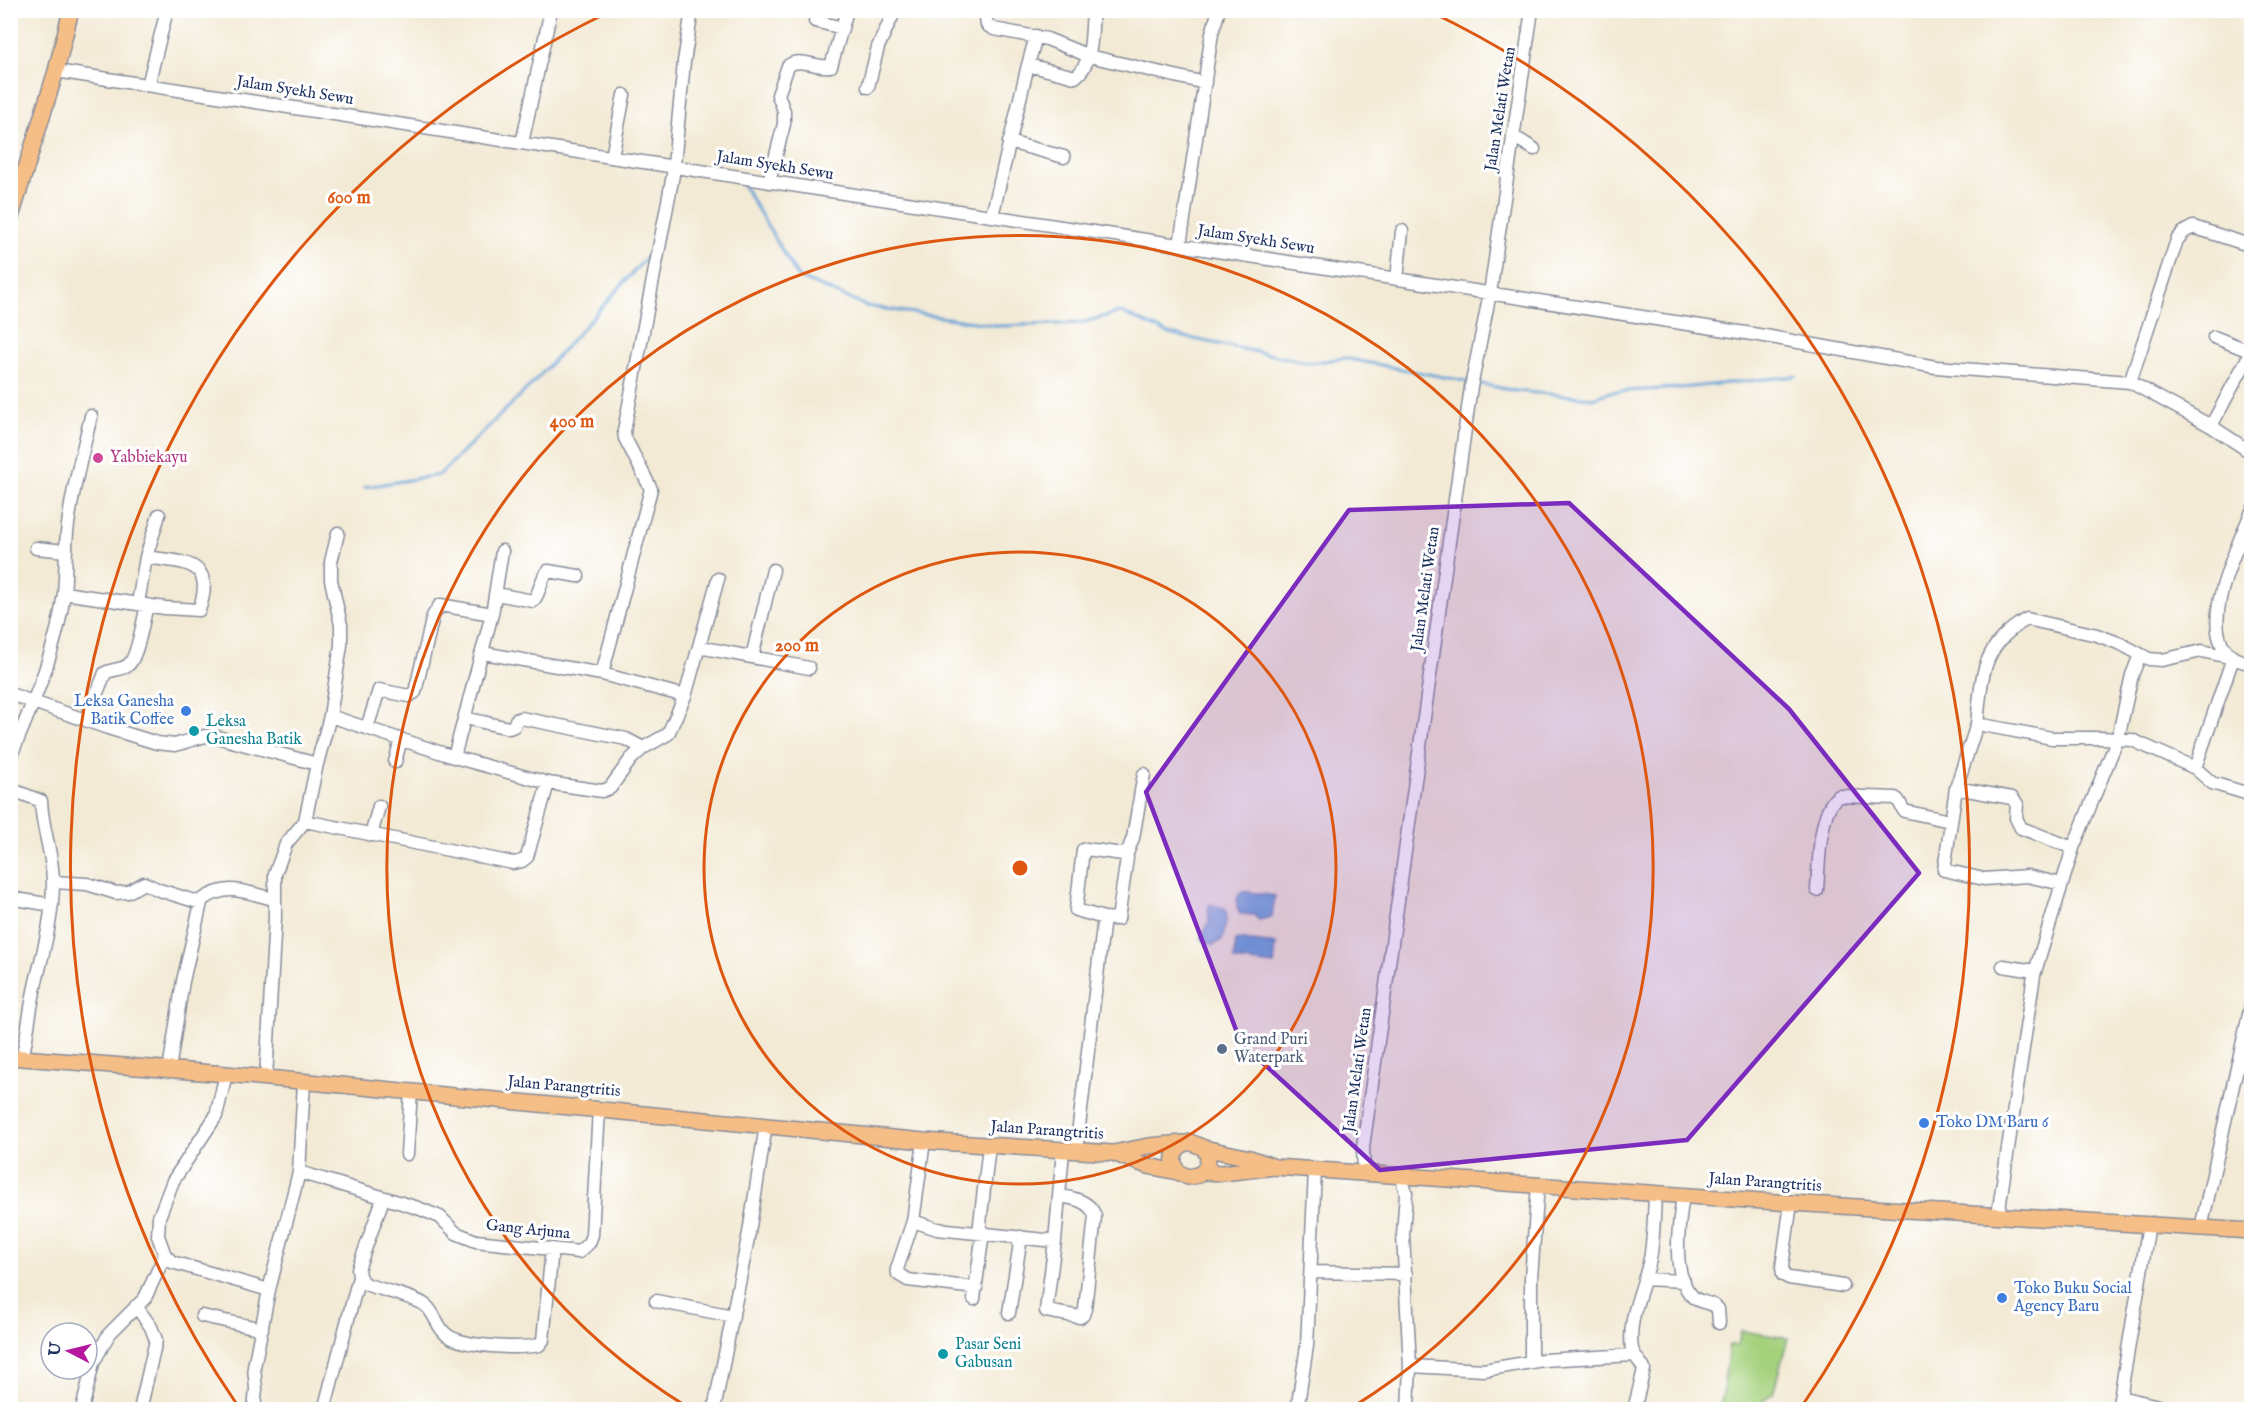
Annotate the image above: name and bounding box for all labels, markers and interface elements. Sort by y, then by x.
street label: Jalan Melati Wetan [1481,45,1521,175]
street label: Jalam Syekh Sewu [233,72,355,110]
street label: Jalam Syekh Sewu [713,147,835,185]
text: 600 m [327,187,371,210]
street label: Jalam Syekh Sewu [1194,221,1316,259]
text: 400 m [550,411,594,434]
place label: Yabbiekayu [110,448,187,468]
marker: Yabbiekayu [91,451,105,465]
street label: Jalan Melati Wetan [1407,525,1445,655]
text: 200 m [775,635,819,658]
place label: Leksa Ganesha Batik Coffee [74,692,174,730]
marker: Leksa Ganesha Batik Coffee [179,704,193,718]
place label: Leksa Ganesha Batik [206,712,302,750]
marker: Leksa Ganesha Batik [187,724,201,738]
centre of rings [1010,858,1030,878]
street label: Jalan Melati Wetan [1339,1006,1377,1136]
place label: Grand Puri Waterpark [1234,1030,1308,1068]
marker: Grand Puri Waterpark [1215,1042,1229,1056]
street label: Jalan Parangtritis [505,1072,622,1102]
place label: Toko DM Baru 6 [1936,1113,2049,1133]
marker: Toko DM Baru 6 [1917,1116,1931,1130]
street label: Jalan Parangtritis [988,1117,1105,1145]
street label: Jalan Parangtritis [1706,1169,1823,1197]
street label: Gang Arjuna [485,1216,571,1244]
place label: Toko Buku Social Agency Baru [2013,1279,2132,1317]
marker: Toko Buku Social Agency Baru [1995,1291,2009,1305]
north arrow [39,1321,99,1381]
place label: Pasar Seni Gabusan [955,1335,1021,1373]
text: U [45,1341,67,1358]
marker: Pasar Seni Gabusan [936,1347,950,1361]

